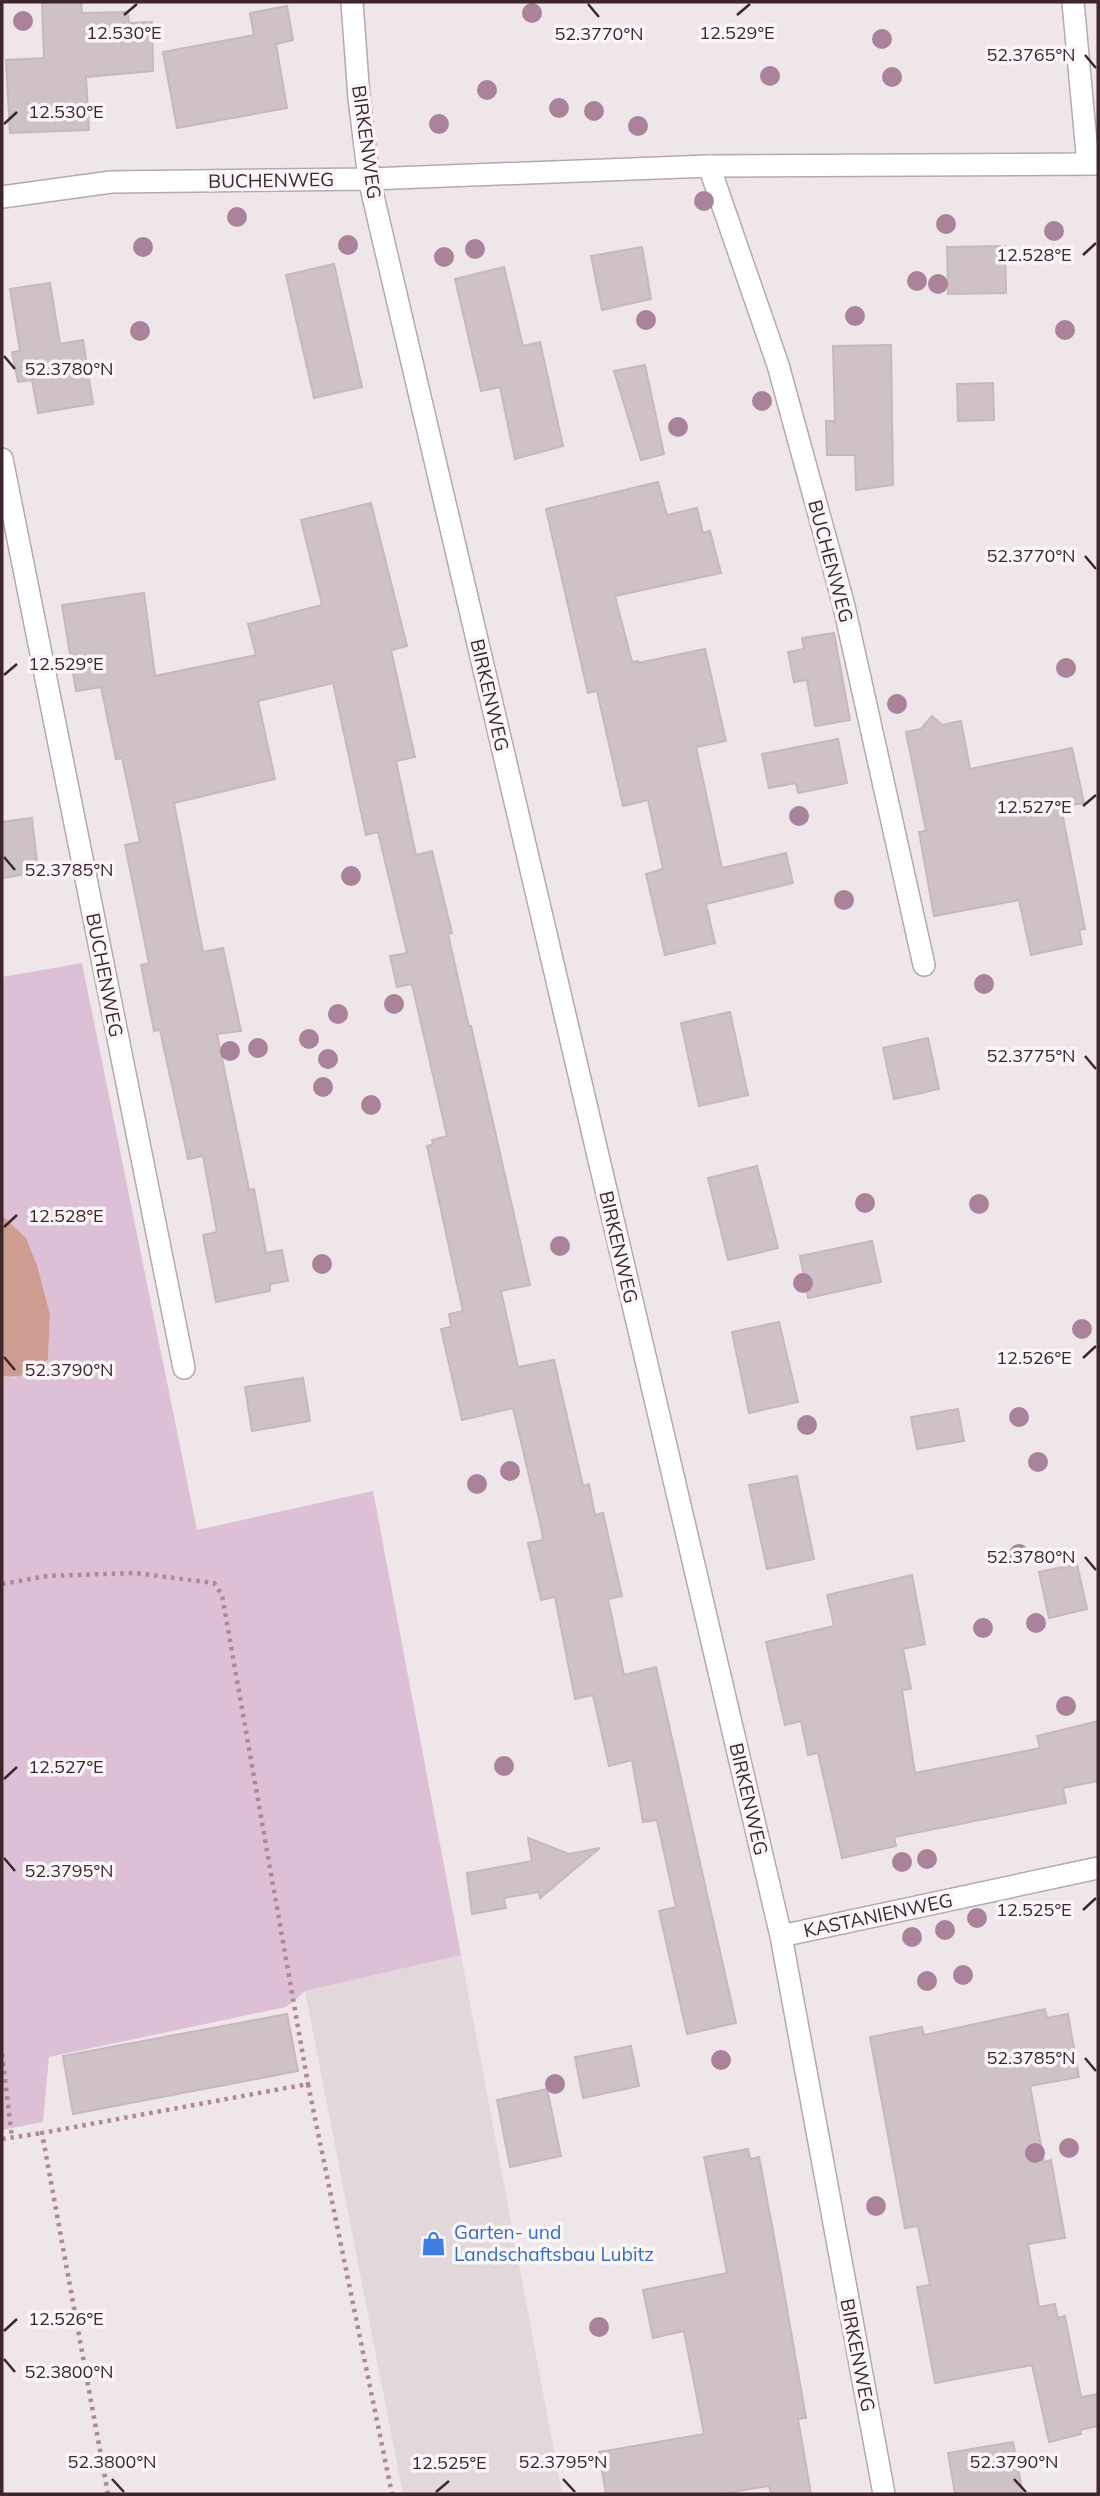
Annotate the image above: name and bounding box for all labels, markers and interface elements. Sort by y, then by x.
text: 12.530°E [86,21,162,44]
text: 12.529°E [699,21,775,44]
text: 52.3770°N [554,22,644,45]
text: 52.3765°N [986,43,1076,66]
street label: BIRKENWEG [347,84,387,200]
text: 12.530°E [28,100,104,123]
street label: BUCHENWEG [208,167,334,193]
text: 12.528°E [996,243,1072,266]
text: 52.3780°N [24,357,114,380]
street label: BUCHENWEG [803,497,859,625]
text: 52.3770°N [986,544,1076,567]
street label: BIRKENWEG [465,637,515,753]
text: 12.529°E [28,652,104,675]
text: 12.527°E [996,795,1072,818]
text: 52.3785°N [24,858,114,881]
street label: BUCHENWEG [81,911,129,1039]
text: 52.3775°N [986,1044,1076,1067]
street label: BIRKENWEG [594,1189,644,1305]
text: 12.528°E [28,1204,104,1227]
text: 12.526°E [996,1346,1072,1369]
text: 52.3790°N [24,1358,114,1381]
text: 52.3780°N [986,1545,1076,1568]
street label: BIRKENWEG [724,1741,774,1857]
text: 12.527°E [28,1755,104,1778]
text: 52.3795°N [24,1859,114,1882]
street label: KASTANIENWEG [801,1888,955,1942]
text: 12.525°E [996,1898,1072,1921]
text: 52.3785°N [986,2046,1076,2069]
place label: Garten- und Landschaftsbau Lubitz [454,2220,654,2266]
shop icon: Garten- und Landschaftsbau Lubitz [420,2229,448,2257]
street label: BIRKENWEG [835,2296,881,2414]
text: 12.526°E [28,2307,104,2330]
text: 52.3800°N [24,2360,114,2383]
text: 52.3800°N [67,2450,157,2473]
text: 52.3795°N [518,2450,608,2473]
text: 52.3790°N [969,2450,1059,2473]
text: 12.525°E [411,2451,487,2474]

